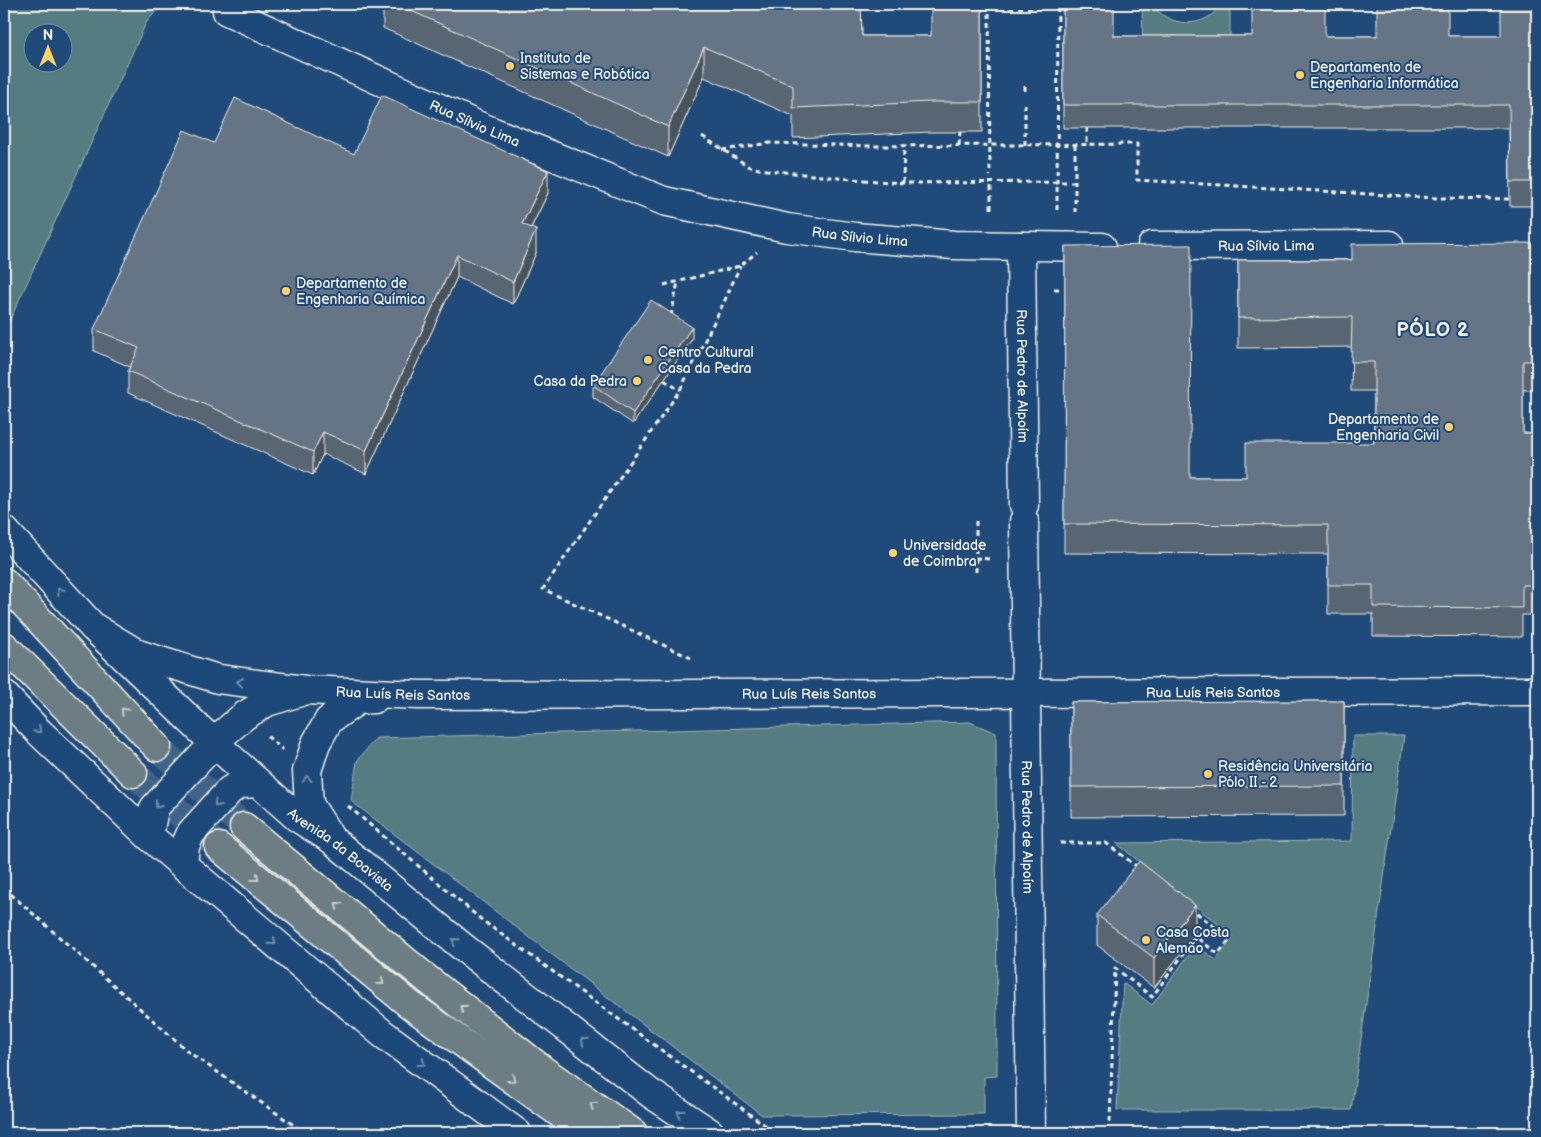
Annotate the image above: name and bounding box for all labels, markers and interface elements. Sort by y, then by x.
north arrow [22,22,72,72]
text: N [43,27,53,44]
place label: Instituto de Sistemas e Robótica [520,50,650,83]
place label: Departamento de Engenharia Informática [1310,59,1459,92]
marker: Instituto de Sistemas e Robótica [504,60,516,72]
marker: Departamento de Engenharia Informática [1294,69,1306,81]
street label: Rua Sílvio Lima [427,97,522,151]
street label: Rua Sílvio Lima [811,223,909,250]
street label: Rua Sílvio Lima [1218,237,1314,255]
place label: Departamento de Engenharia Química [296,275,425,308]
marker: Departamento de Engenharia Química [280,285,292,297]
street label: Rua Pedro de Alpoím [1013,309,1031,443]
district label: PÓLO 2 [1397,317,1469,342]
place label: Centro Cultural Casa da Pedra [658,344,754,377]
marker: Centro Cultural Casa da Pedra [642,354,654,366]
place label: Casa da Pedra [533,373,627,390]
marker: Casa da Pedra [631,375,643,387]
place label: Departamento de Engenharia Civil [1328,411,1439,444]
marker: Departamento de Engenharia Civil [1443,421,1455,433]
place label: Universidade de Coimbra [903,537,986,570]
marker: Universidade de Coimbra [887,547,899,559]
one-way arrow [57,588,66,597]
one-way arrow [235,677,243,688]
street label: Rua Luís Reis Santos [335,683,470,704]
street label: Rua Luís Reis Santos [1146,684,1280,701]
street label: Rua Luís Reis Santos [742,685,876,703]
one-way arrow [120,708,129,717]
one-way arrow [32,724,41,733]
place label: Residência Universitária Pólo II - 2 [1218,758,1372,791]
street label: Rua Pedro de Alpoím [1018,760,1036,894]
marker: Residência Universitária Pólo II - 2 [1202,768,1214,780]
one-way arrow [302,775,313,783]
one-way arrow [155,799,164,809]
one-way arrow [214,799,223,808]
street label: Avenida da Boavista [284,805,396,895]
one-way arrow [251,873,260,882]
one-way arrow [334,902,343,911]
place label: Casa Costa Alemão [1156,924,1229,957]
marker: Casa Costa Alemão [1140,934,1152,946]
one-way arrow [268,936,277,945]
one-way arrow [452,938,461,947]
one-way arrow [376,976,385,985]
one-way arrow [460,1005,469,1014]
one-way arrow [581,1039,590,1047]
one-way arrow [416,1057,426,1066]
one-way arrow [506,1073,516,1082]
one-way arrow [590,1102,599,1111]
one-way arrow [676,1110,686,1119]

